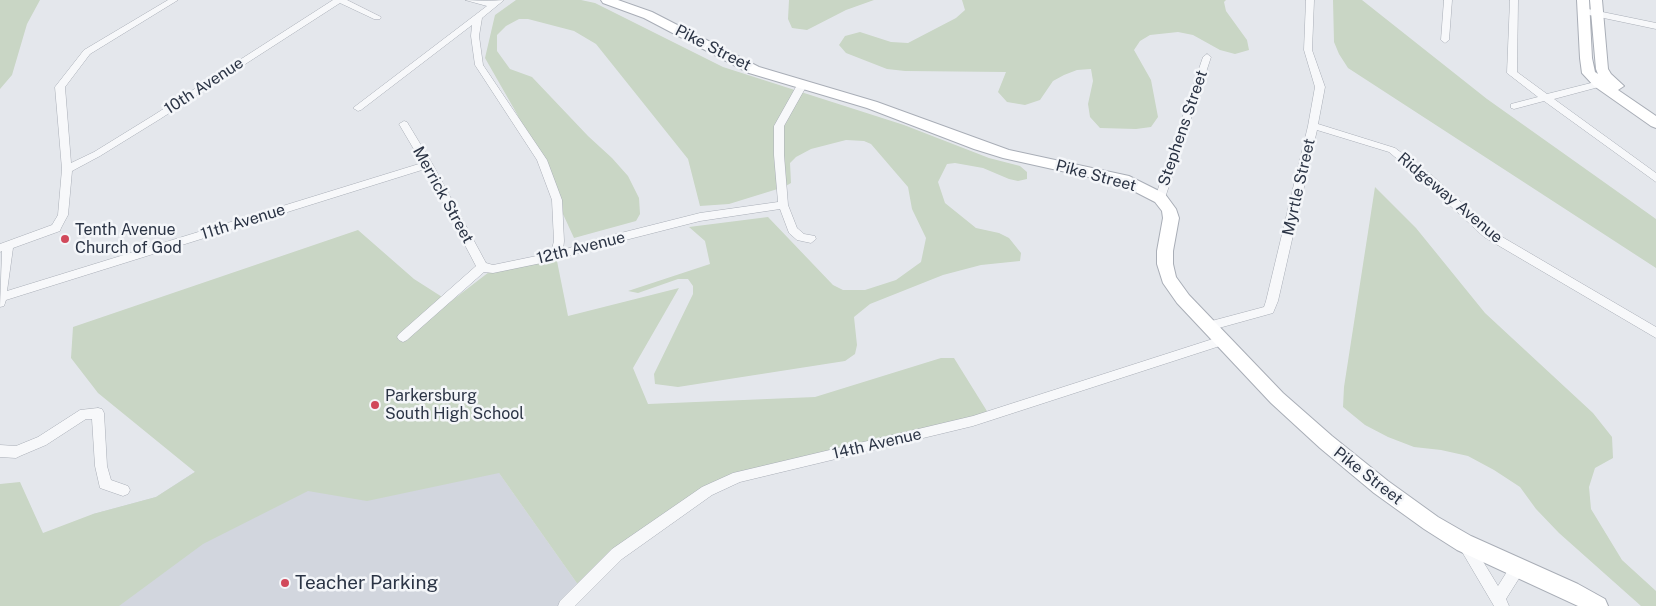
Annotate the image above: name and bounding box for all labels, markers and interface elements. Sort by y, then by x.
street label: Pike Street [672,21,754,75]
street label: 10th Avenue [161,53,247,119]
street label: Stephens Street [1154,68,1212,188]
street label: Myrtle Street [1278,137,1320,237]
street label: Merrick Street [408,143,478,247]
street label: Ridgeway Avenue [1394,149,1506,247]
street label: Pike Street [1054,156,1138,196]
street label: 11th Avenue [198,200,288,244]
place label: Tenth Avenue Church of God [75,220,182,258]
street label: 12th Avenue [535,228,627,268]
marker: Tenth Avenue Church of God [59,233,71,245]
place label: Parkersburg South High School [385,386,524,424]
marker: Parkersburg South High School [369,399,381,411]
street label: 14th Avenue [831,424,923,464]
street label: Pike Street [1330,443,1406,509]
place label: Teacher Parking [295,572,438,594]
marker: Teacher Parking [279,577,291,589]

